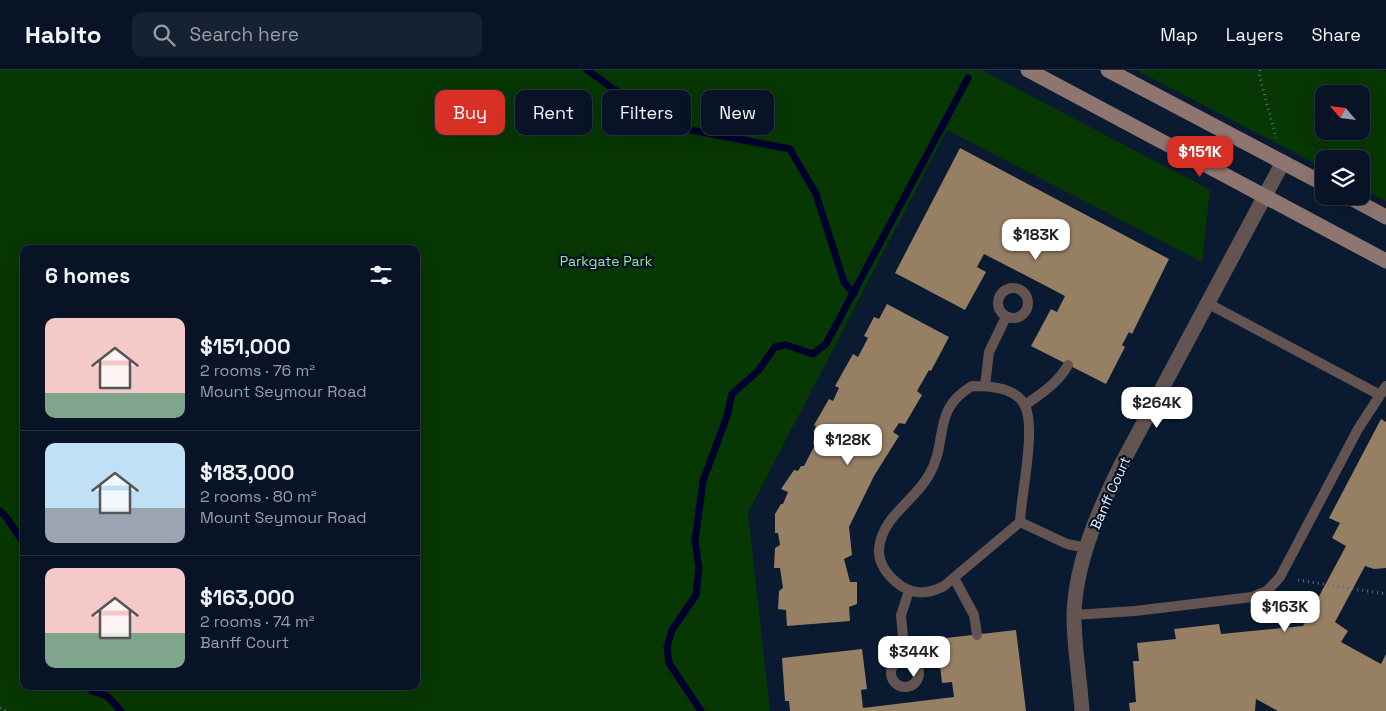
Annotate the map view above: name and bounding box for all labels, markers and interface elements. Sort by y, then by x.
search box [132,12,482,57]
text: Habito [25,19,102,50]
icon: search [150,21,178,49]
text: Search here [190,22,299,47]
text: Map [1160,23,1198,46]
text: Layers [1226,23,1283,46]
text: Share [1311,23,1361,46]
north arrow [1315,85,1370,140]
map controls [1315,85,1370,205]
chip: Buy [435,90,505,135]
chip: Rent [515,90,592,135]
chip: Filters [602,90,691,135]
chip: New [701,90,774,135]
pin: $151K [1165,136,1235,178]
text: $151K [1178,141,1222,162]
button: layers [1315,150,1370,205]
pin: $183K [1001,218,1071,261]
text: $183K [1013,224,1059,245]
park label: Parkgate Park [560,252,653,270]
icon: filters [367,261,395,289]
text: 6 homes [45,262,130,289]
text: $151,000 [200,333,291,360]
icon: home [85,338,145,398]
text: 2 rooms · 76 m² [200,360,315,381]
text: Mount Seymour Road [200,381,367,402]
pin: $264K [1122,386,1192,429]
text: $264K [1132,392,1182,413]
pin: $128K [813,424,883,466]
text: $128K [825,429,871,450]
street label: Banff Court [1086,454,1134,532]
text: $183,000 [200,459,294,486]
icon: home [85,463,145,523]
text: 2 rooms · 80 m² [200,486,317,507]
text: Mount Seymour Road [200,507,367,528]
text: $163,000 [200,584,295,611]
icon: home [85,588,145,648]
pin: $163K [1250,590,1320,633]
text: $163K [1262,596,1308,617]
text: 2 rooms · 74 m² [200,611,315,632]
text: Banff Court [200,632,289,653]
pin: $344K [879,636,949,678]
text: $344K [889,641,939,662]

